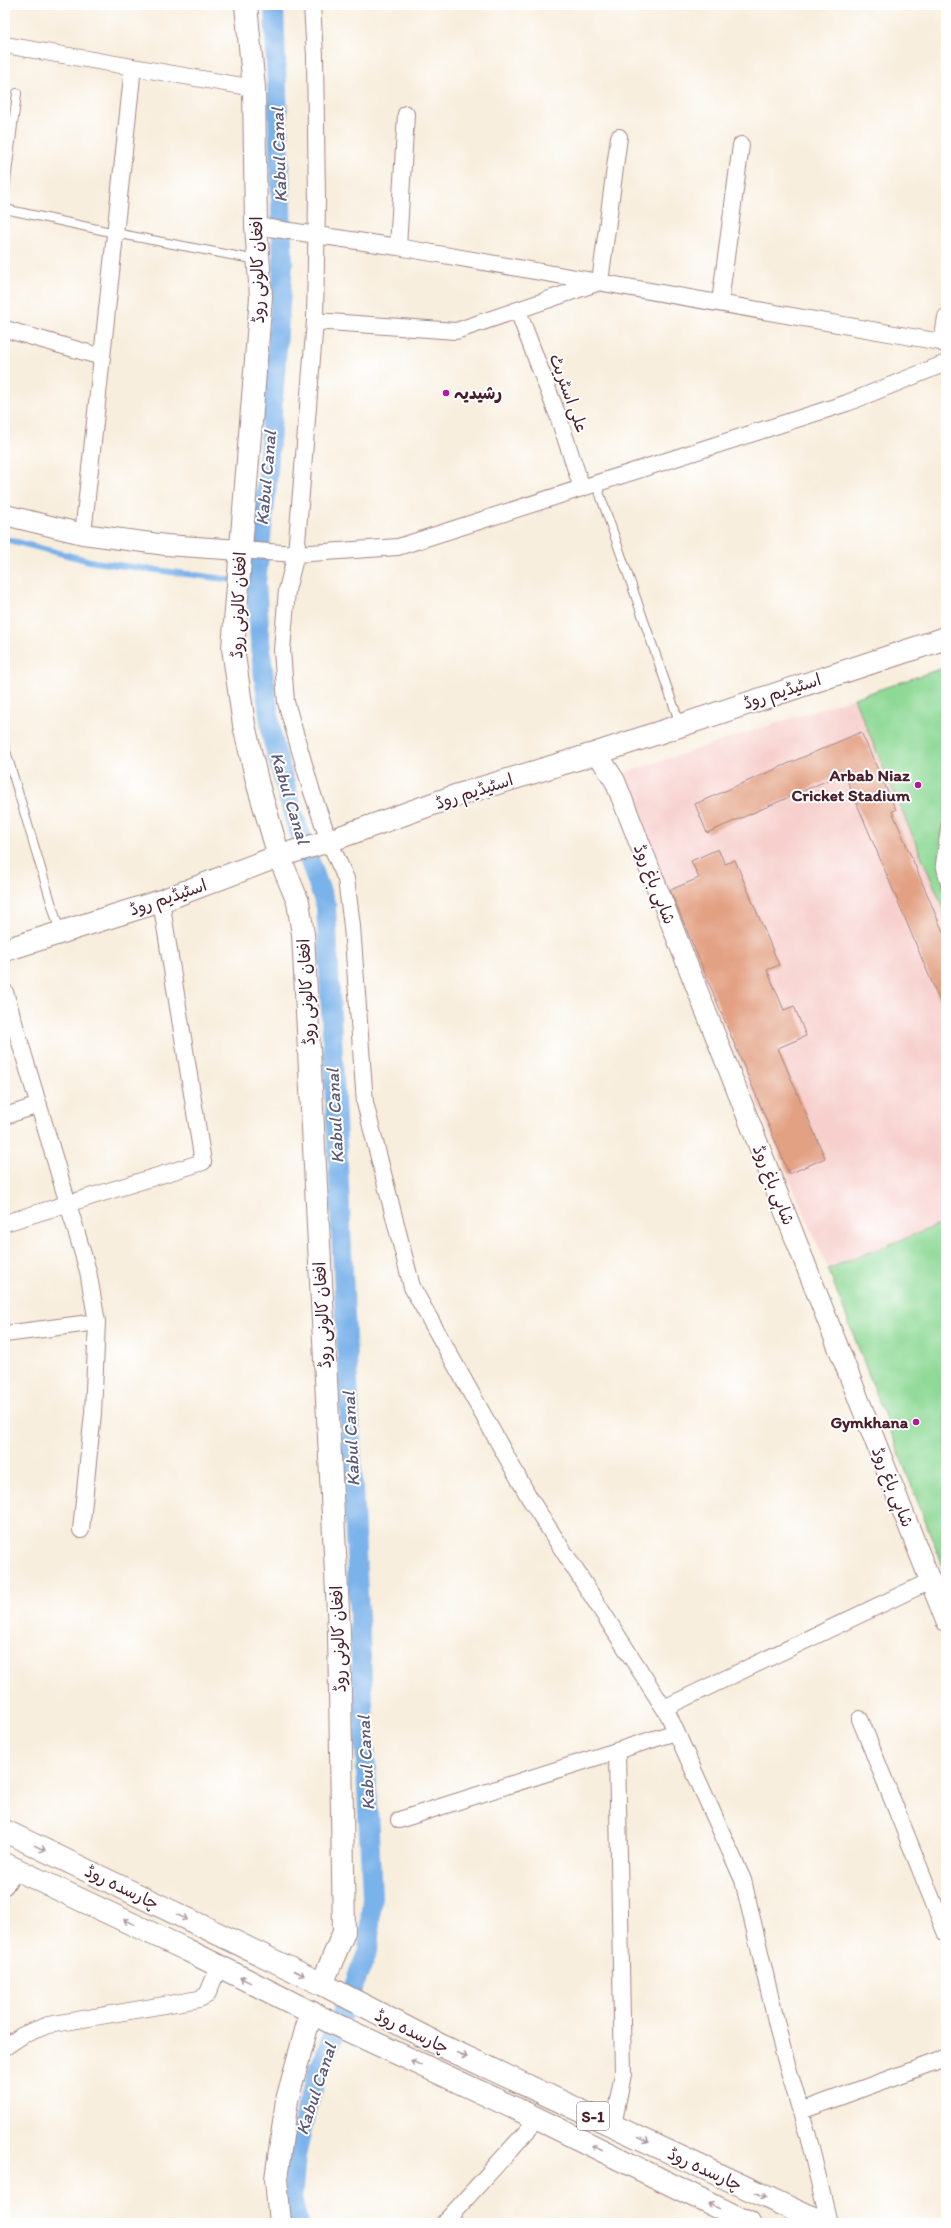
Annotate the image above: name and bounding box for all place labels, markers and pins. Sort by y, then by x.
place label: رشیدیہ [454,383,502,403]
marker: رشیدیہ [441,388,451,398]
place label: Arbab Niaz Cricket Stadium [791,765,911,805]
marker: Arbab Niaz Cricket Stadium [913,780,923,790]
place label: Gymkhana [830,1412,909,1433]
marker: Gymkhana [911,1417,921,1427]

